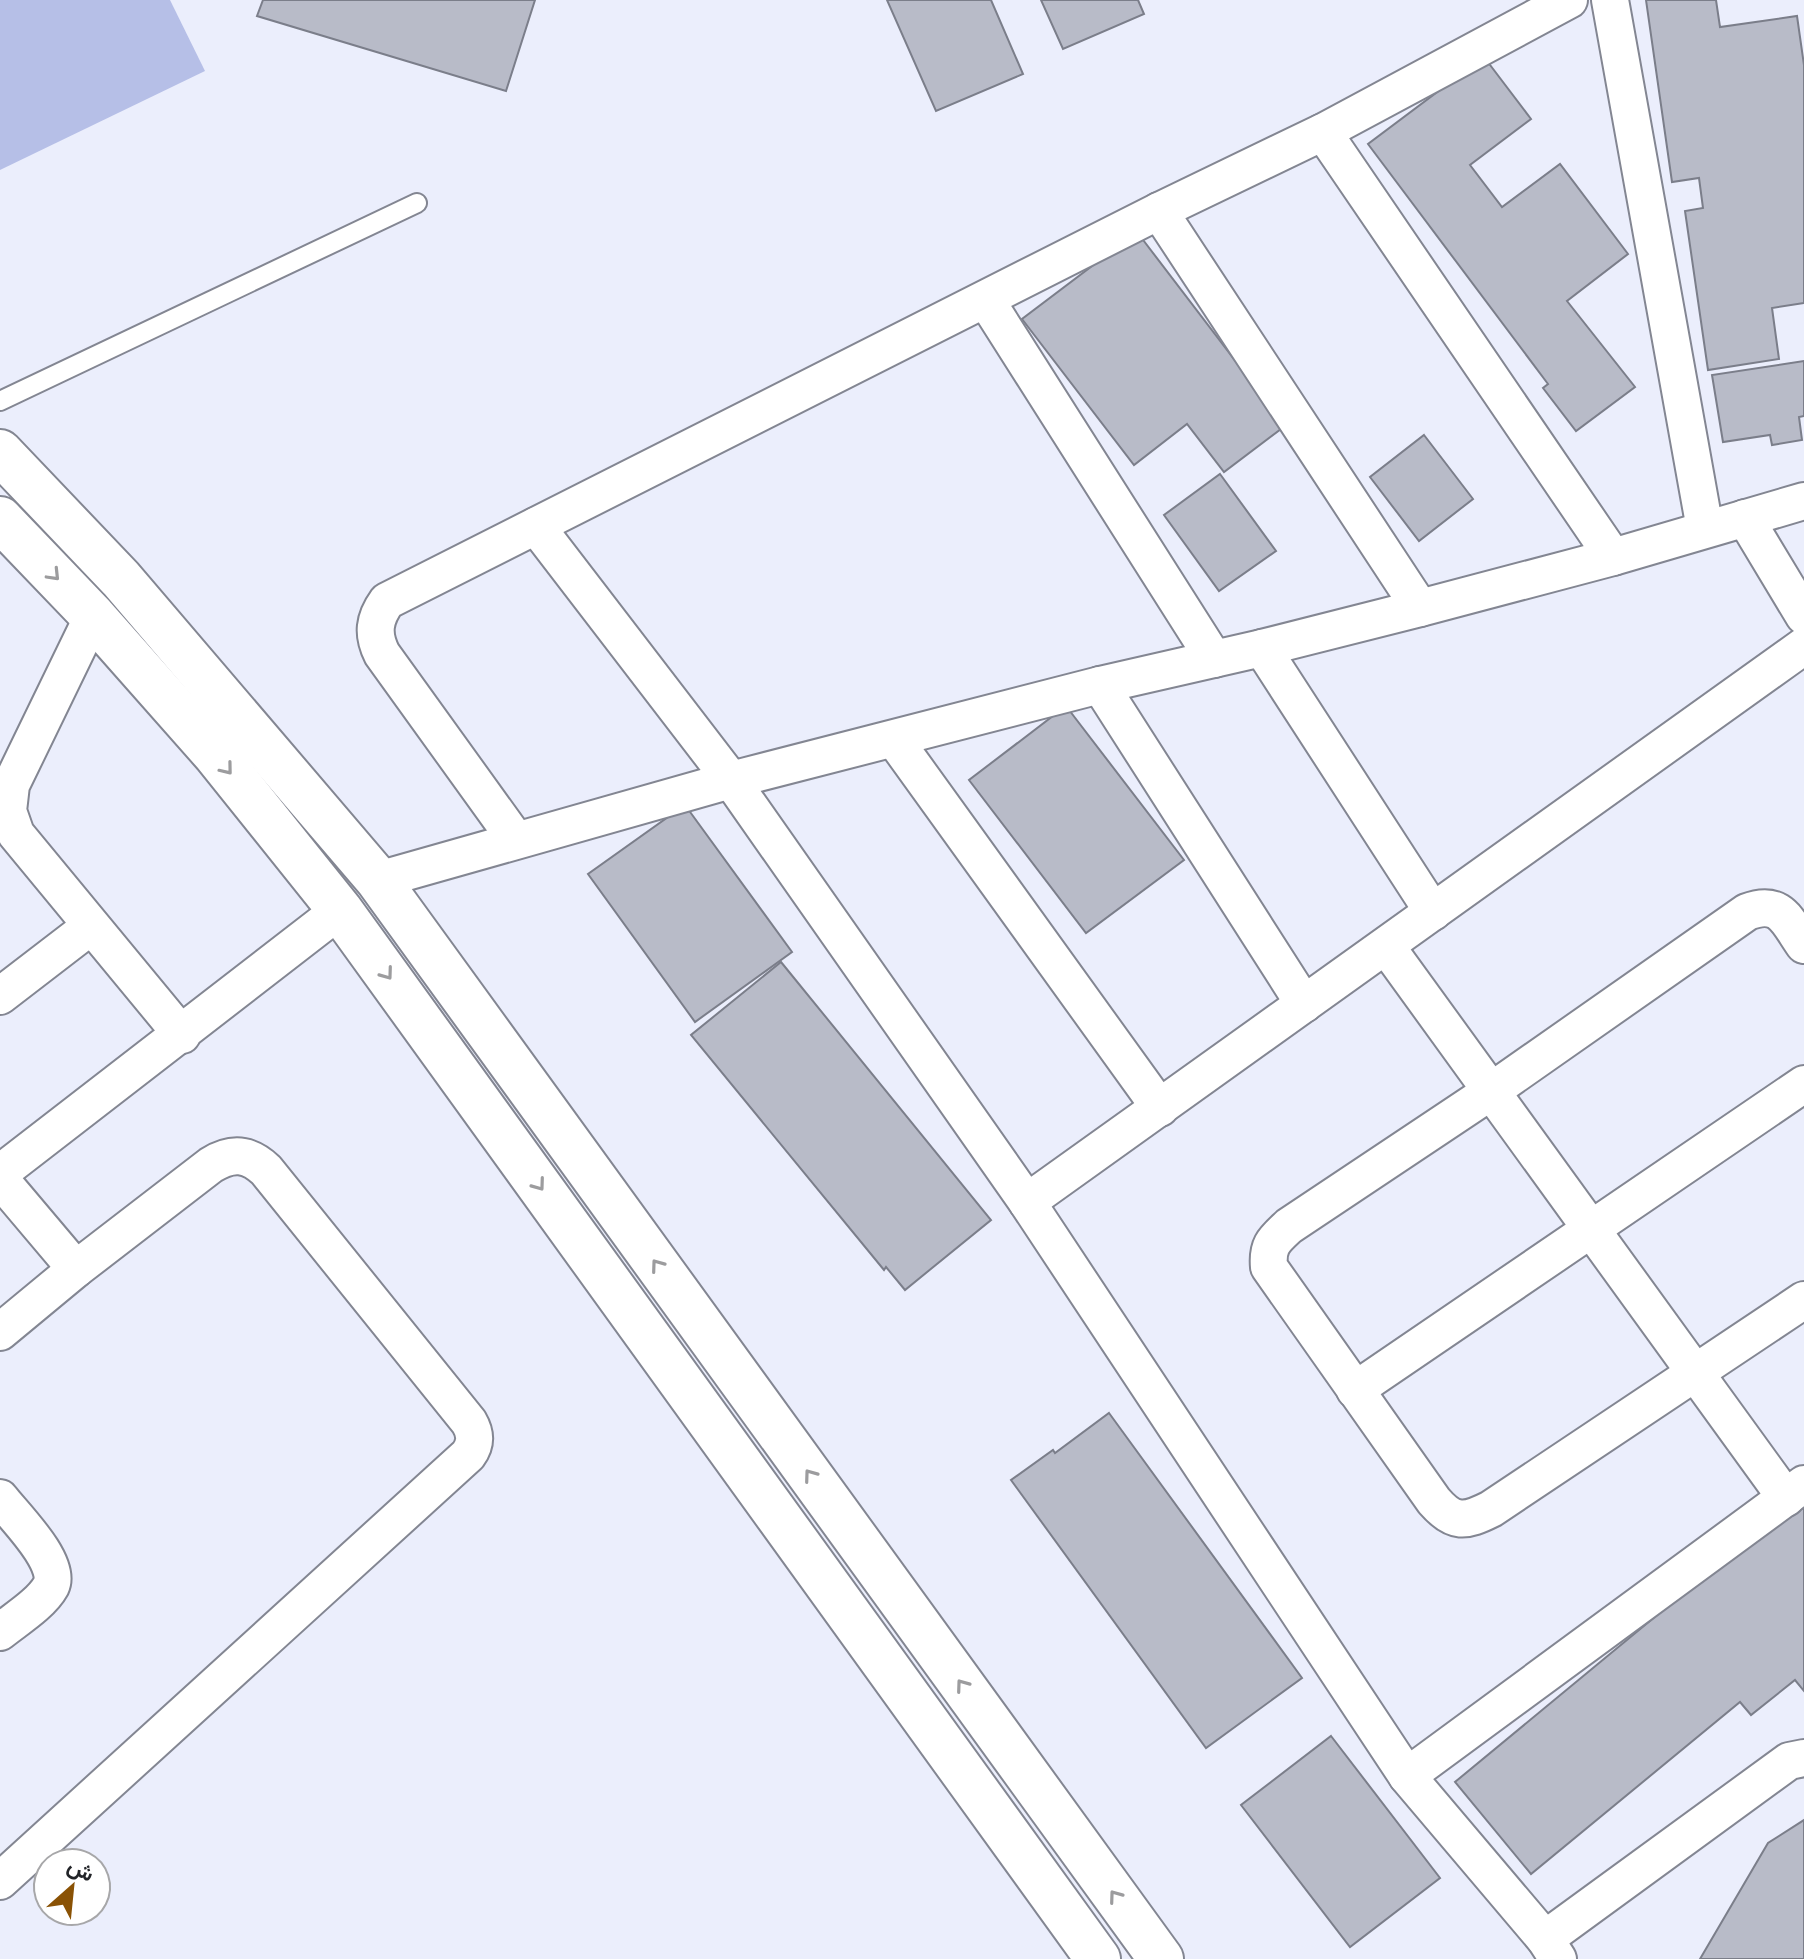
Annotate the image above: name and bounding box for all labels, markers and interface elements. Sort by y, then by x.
one-way arrow [45,566,59,581]
one-way arrow [217,760,232,774]
one-way arrow [377,966,391,980]
one-way arrow [529,1177,544,1191]
one-way arrow [652,1259,667,1273]
one-way arrow [805,1469,819,1484]
one-way arrow [958,1680,972,1694]
north arrow [32,1847,112,1927]
text: ش [63,1852,99,1888]
one-way arrow [1110,1890,1125,1905]

